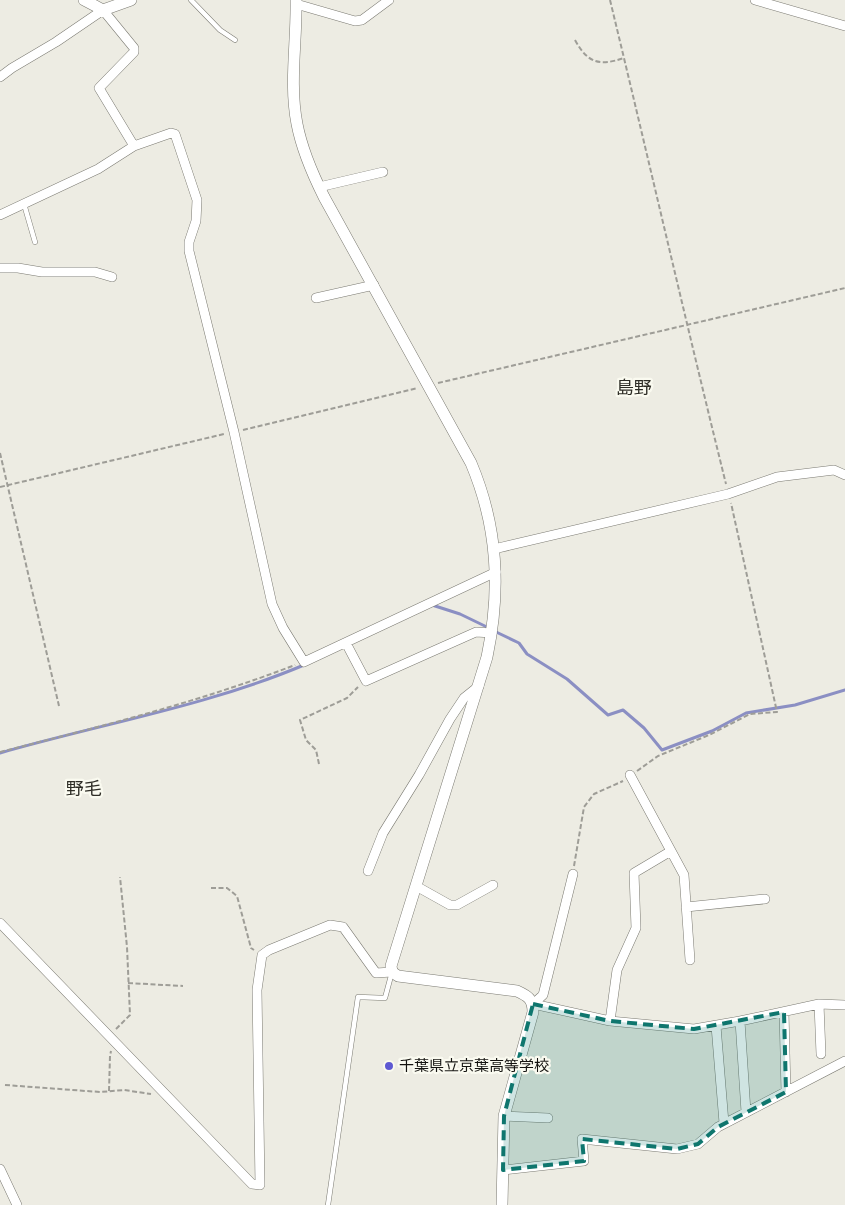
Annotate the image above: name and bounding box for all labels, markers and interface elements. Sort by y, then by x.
district label: 島野 [616,377,652,398]
district label: 野毛 [66,778,102,799]
place label: 千葉県立京葉高等学校 [399,1057,549,1075]
marker: 千葉県立京葉高等学校 [383,1060,395,1072]

